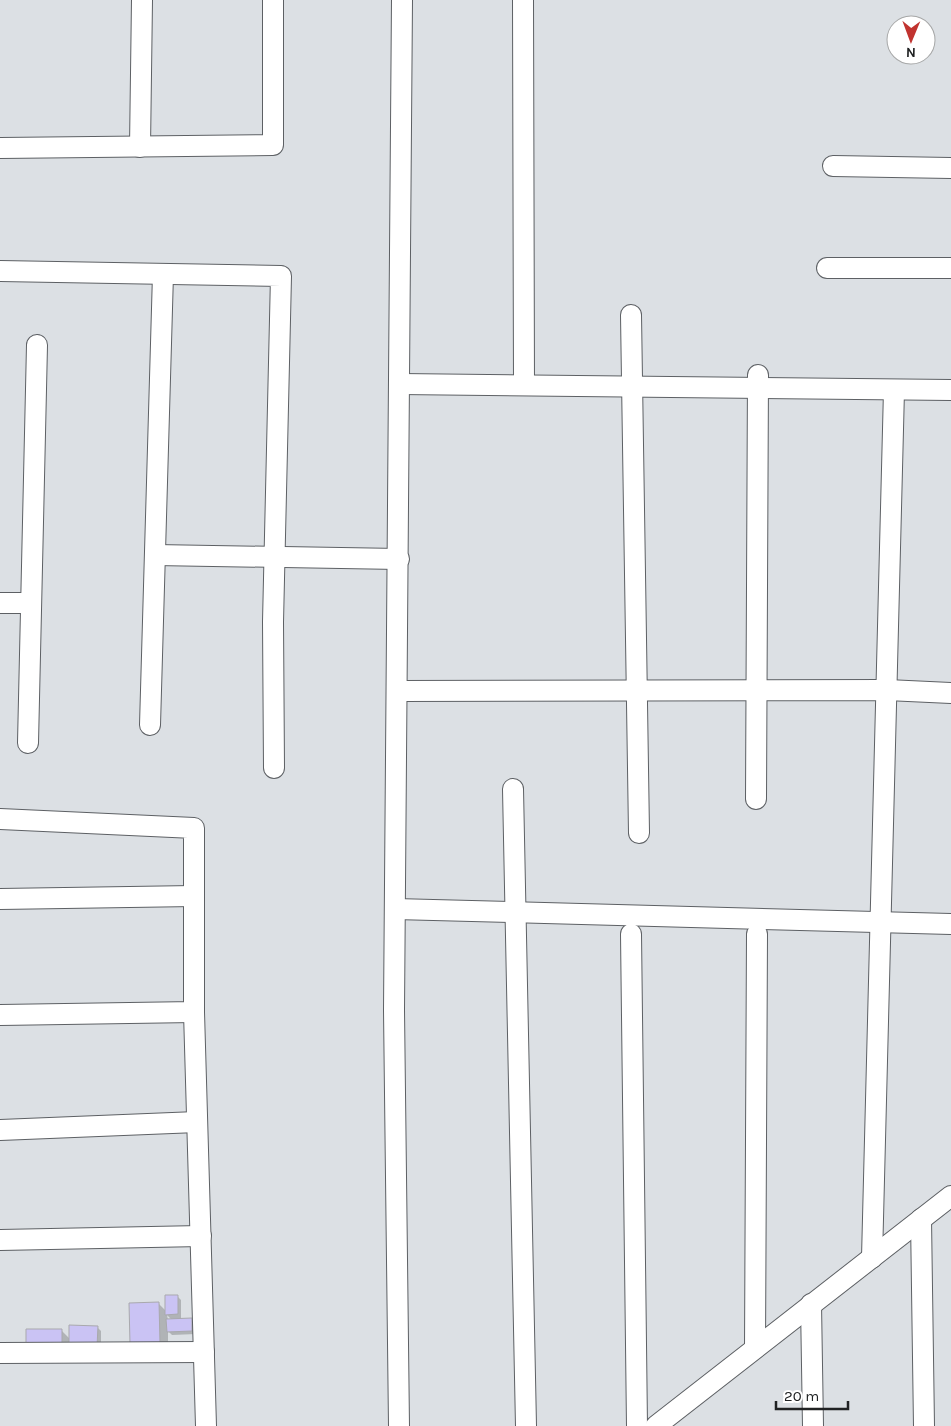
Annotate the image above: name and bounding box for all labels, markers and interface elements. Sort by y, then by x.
north arrow [886,15,936,65]
text: N [906,44,916,61]
scale bar [776,1378,848,1410]
text: 20 m [784,1387,819,1405]

